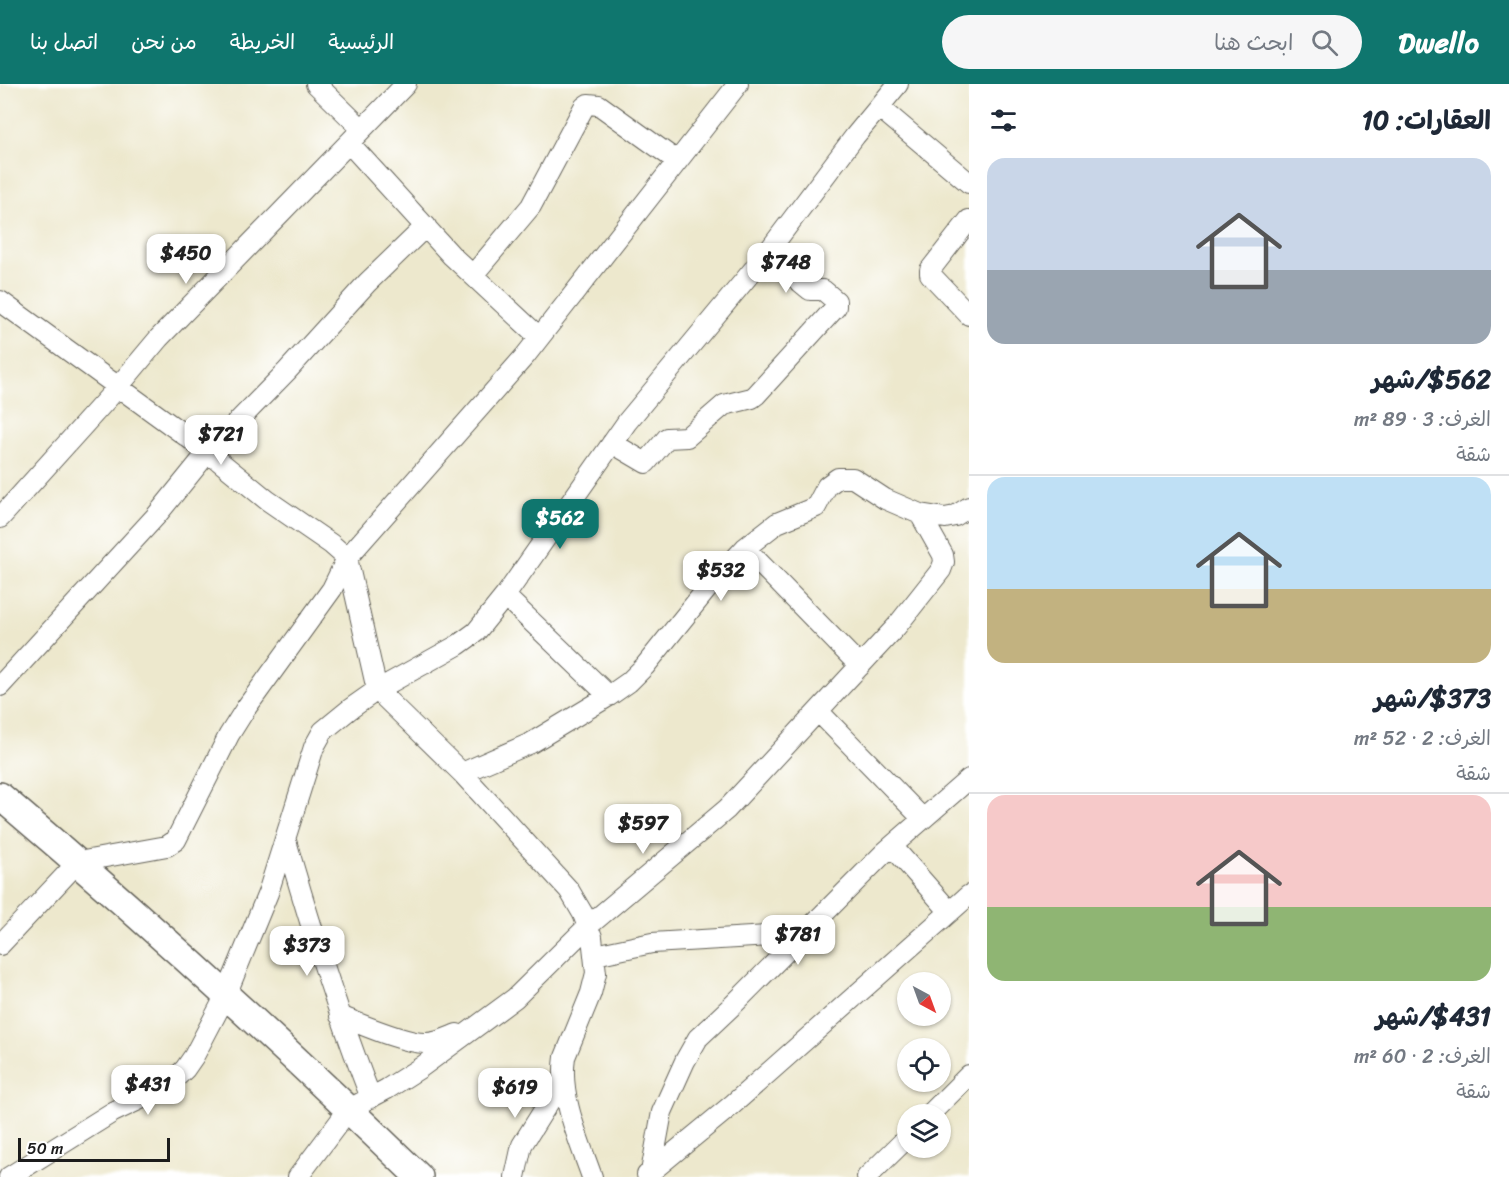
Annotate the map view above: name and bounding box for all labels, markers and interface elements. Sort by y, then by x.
search box [942,15,1362,69]
text: Dwello [1398,18,1479,67]
text: اتصل بنا [30,23,98,61]
text: من نحن [131,23,197,61]
text: الخريطة [230,23,295,61]
text: الرئيسية [328,23,394,61]
text: ابحث هنا [1214,23,1293,62]
icon: search [1308,26,1341,59]
text: العقارات: 10 [1362,97,1491,143]
icon: filters [987,104,1020,137]
icon: home [1185,197,1293,305]
pin: $450 [150,234,222,285]
text: $450 [161,236,211,271]
pin: $748 [750,243,822,294]
text: $748 [761,245,811,280]
text: $562/شهر [1372,356,1491,402]
text: الغرف: 3 · 89 m² [1354,402,1491,437]
pin: $721 [185,415,257,466]
text: $721 [199,417,244,452]
text: شقة [1456,437,1491,472]
pin: $562 [524,499,596,550]
text: $562 [536,501,584,536]
icon: home [1185,516,1293,624]
pin: $532 [685,551,757,602]
text: $532 [697,553,745,588]
text: $373/شهر [1374,675,1491,721]
text: الغرف: 2 · 52 m² [1354,721,1491,756]
text: شقة [1456,756,1491,791]
pin: $597 [607,804,679,855]
text: $597 [618,806,668,841]
icon: home [1185,834,1293,942]
pin: $781 [762,915,834,966]
text: $781 [775,917,821,952]
pin: $373 [271,926,343,977]
text: $373 [284,928,330,963]
north arrow [897,972,951,1026]
map controls [897,972,951,1158]
text: $431/شهر [1376,993,1491,1039]
button: locate [897,1038,951,1092]
text: الغرف: 2 · 60 m² [1354,1039,1491,1074]
pin: $431 [112,1065,184,1116]
text: $431 [125,1067,171,1102]
pin: $619 [479,1068,551,1119]
text: $619 [492,1070,538,1105]
text: شقة [1456,1074,1491,1109]
button: layers [897,1104,951,1158]
text: 50 m [27,1134,63,1163]
scale bar [18,1135,170,1162]

